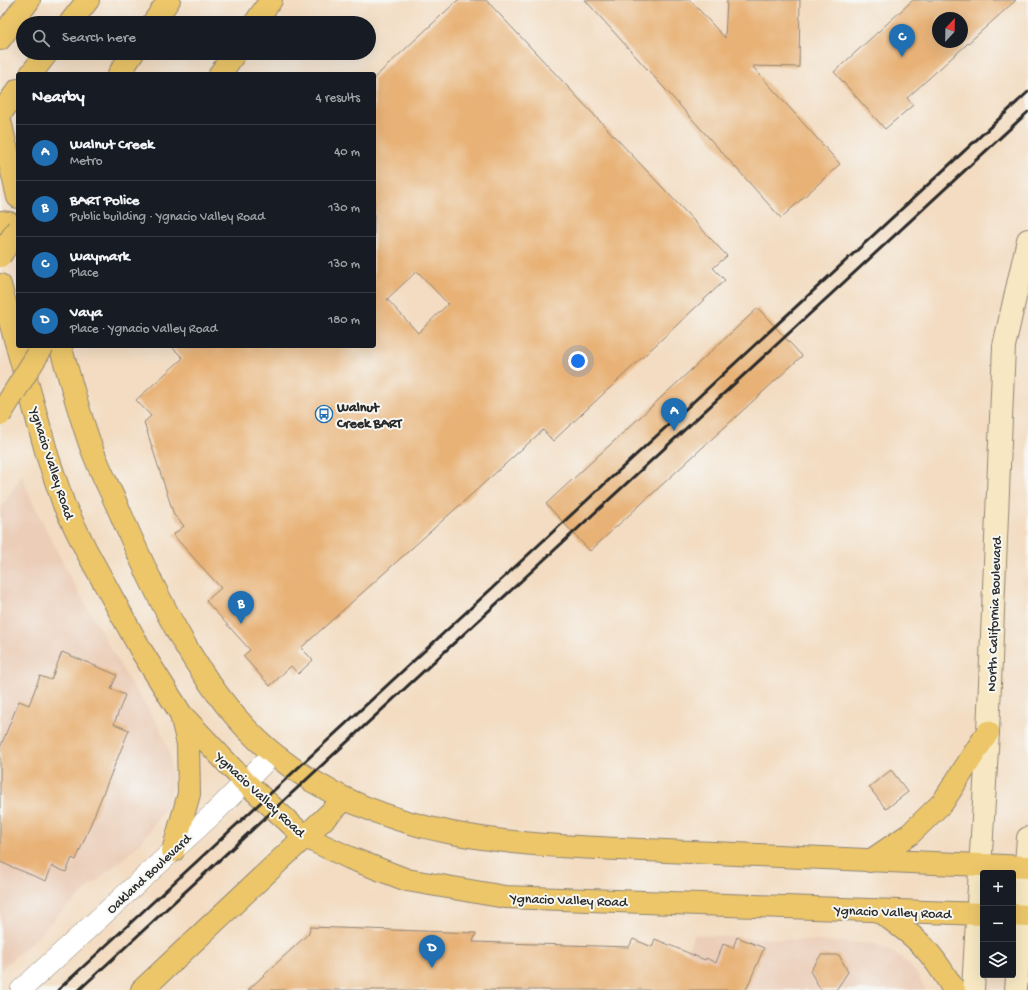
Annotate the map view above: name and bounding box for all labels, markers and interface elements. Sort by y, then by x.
north arrow [932,12,968,48]
search box [16,16,376,60]
pin: C [889,24,915,57]
icon: search [30,27,52,49]
text: Search here [62,29,136,47]
text: Nearby [32,88,85,108]
text: 4 results [316,91,360,106]
text: Walnut Creek [70,136,154,154]
text: A [41,145,49,160]
text: 40 m [334,145,360,160]
text: Metro [70,154,102,169]
text: BART Police [70,192,139,210]
text: B [42,201,48,216]
text: 130 m [328,201,360,216]
text: Public building · Ygnacio Valley Road [70,210,265,225]
text: Waymark [70,248,129,266]
text: C [41,257,49,272]
text: 130 m [328,257,360,272]
text: Place [70,266,98,281]
text: Vaya [70,304,102,322]
text: D [41,313,49,328]
text: 180 m [328,313,360,328]
text: Place · Ygnacio Valley Road [70,322,217,337]
your location [568,351,588,371]
pin: A [661,398,687,431]
place label: Walnut Creek BART [336,400,403,433]
street label: Ygnacio Valley Road [24,404,77,524]
bus stop icon: Walnut Creek BART [314,404,334,424]
street label: North California Boulevard [984,535,1007,692]
pin: B [228,591,254,624]
street label: Ygnacio Valley Road [209,748,309,843]
street label: Oakland Boulevard [104,830,197,919]
map controls [980,870,1016,978]
button: + [980,870,1016,906]
street label: Ygnacio Valley Road [508,891,629,912]
street label: Ygnacio Valley Road [832,903,953,924]
button: − [980,906,1016,942]
pin: D [419,935,445,968]
button: layers [980,942,1016,978]

